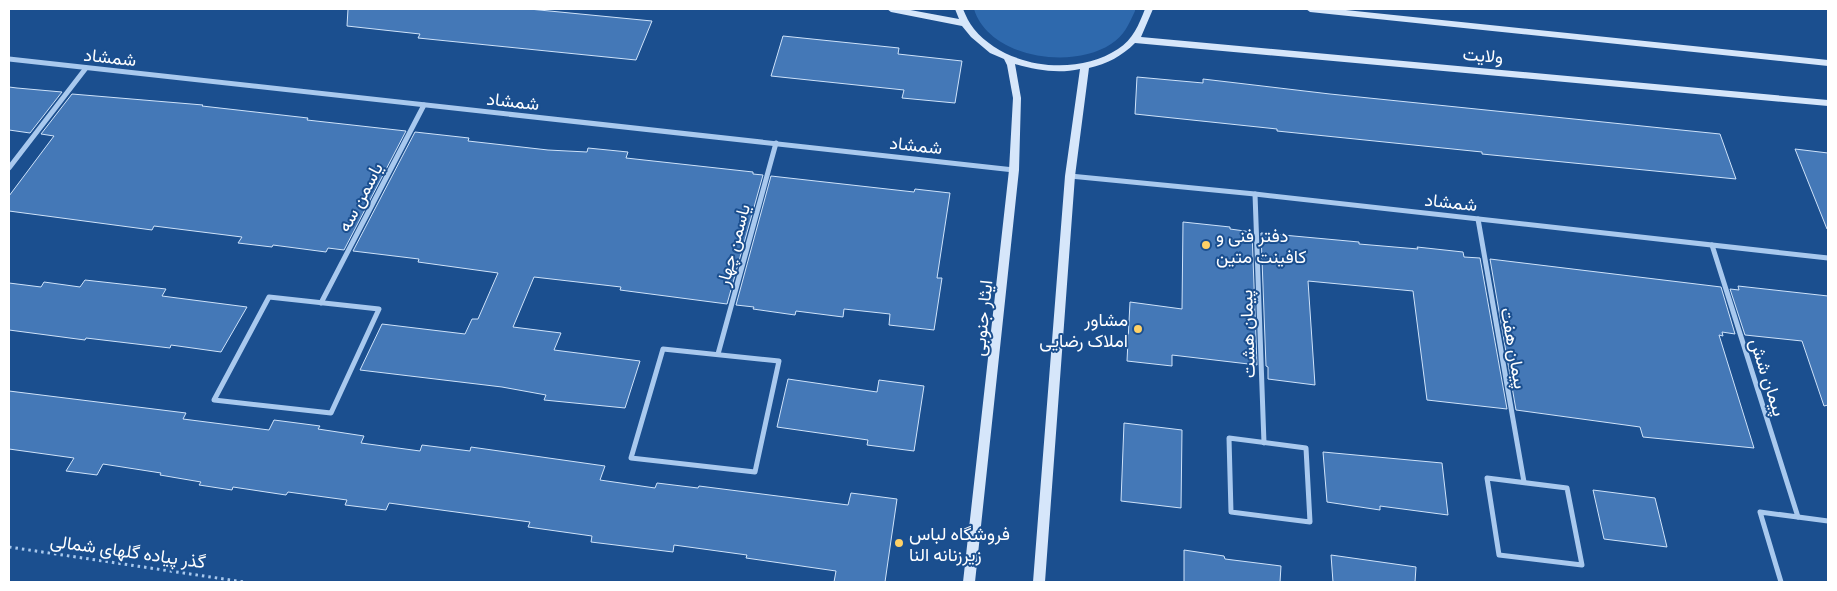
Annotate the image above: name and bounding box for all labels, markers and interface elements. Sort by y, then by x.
street label: ولایت [1462,41,1504,69]
street label: شمشاد [82,42,138,72]
street label: شمشاد [485,86,541,116]
street label: شمشاد [888,130,944,160]
street label: یاسمن سه [331,158,389,236]
street label: شمشاد [1423,187,1479,217]
street label: یاسمن چهار [710,201,756,290]
place label: دفتر فنی و کافینت متین [1216,223,1307,269]
marker: دفتر فنی و کافینت متین [1200,239,1212,251]
street label: ایثار جنوبی [966,279,998,357]
street label: پیمان هشت [1233,289,1261,379]
street label: پیمان هفت [1495,305,1533,391]
place label: مشاور املاک رضایی [1039,307,1128,353]
marker: مشاور املاک رضایی [1132,323,1144,335]
street label: پیمان شش [1744,335,1792,419]
place label: فروشگاه لباس زیرزنانه النا [909,521,1010,567]
street label: گذر پیاده گلهای شمالی [49,528,207,574]
marker: فروشگاه لباس زیرزنانه النا [893,537,905,549]

